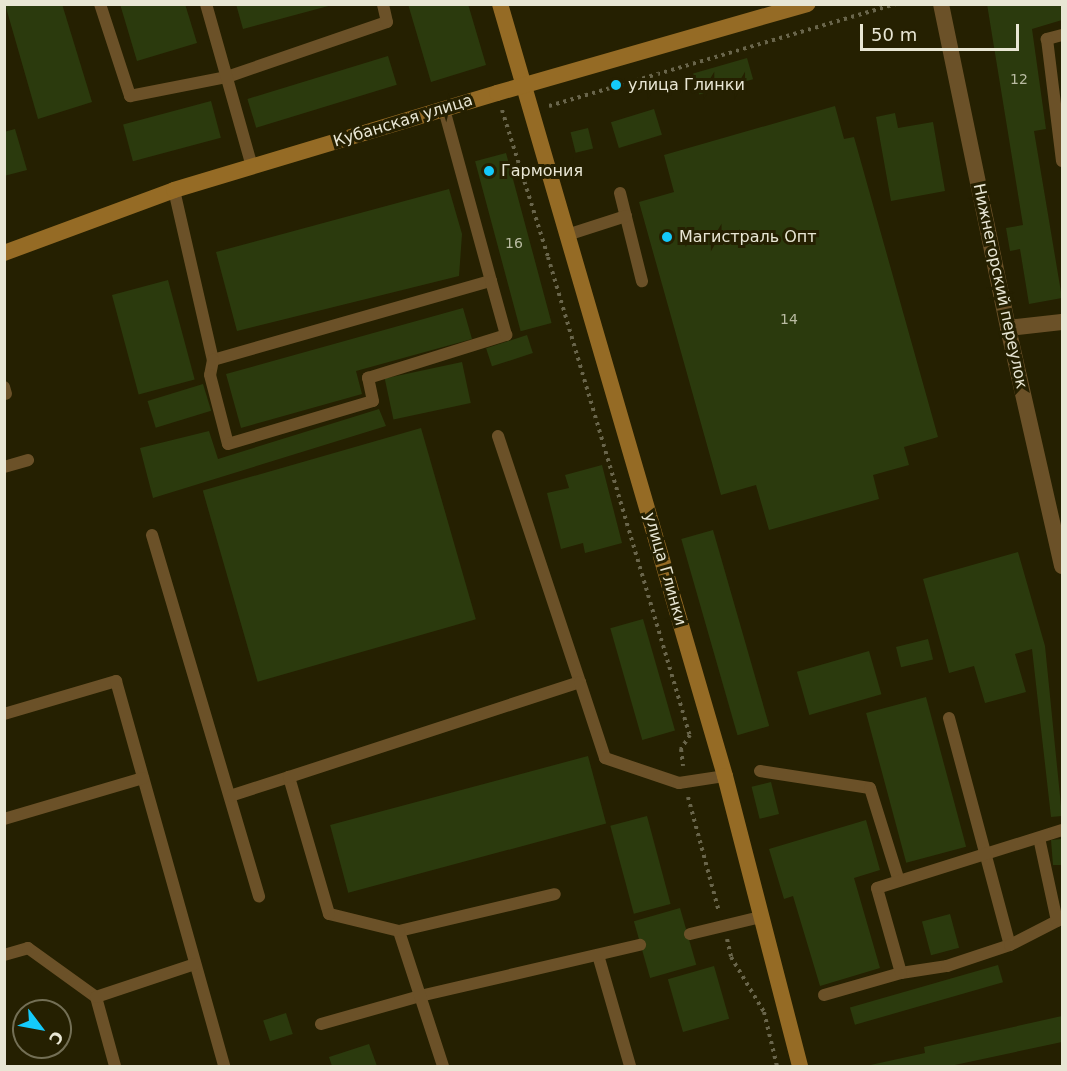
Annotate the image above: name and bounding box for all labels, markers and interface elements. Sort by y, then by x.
scale bar [863,12,1022,50]
text: 50 m [871,24,917,45]
house number: 12 [1010,71,1028,87]
place label: улица Глинки [628,75,745,95]
marker: улица Глинки [609,78,623,92]
street label: Кубанская улица [331,91,475,151]
place label: Гармония [501,161,583,181]
marker: Гармония [482,164,496,178]
street label: Нижнегорский переулок [969,182,1031,390]
place label: Магистраль Опт [679,227,817,247]
marker: Магистраль Опт [660,230,674,244]
house number: 16 [505,235,523,251]
house number: 14 [780,311,798,327]
street label: улица Глинки [640,510,690,628]
north arrow [12,999,72,1059]
text: С [45,1028,67,1048]

